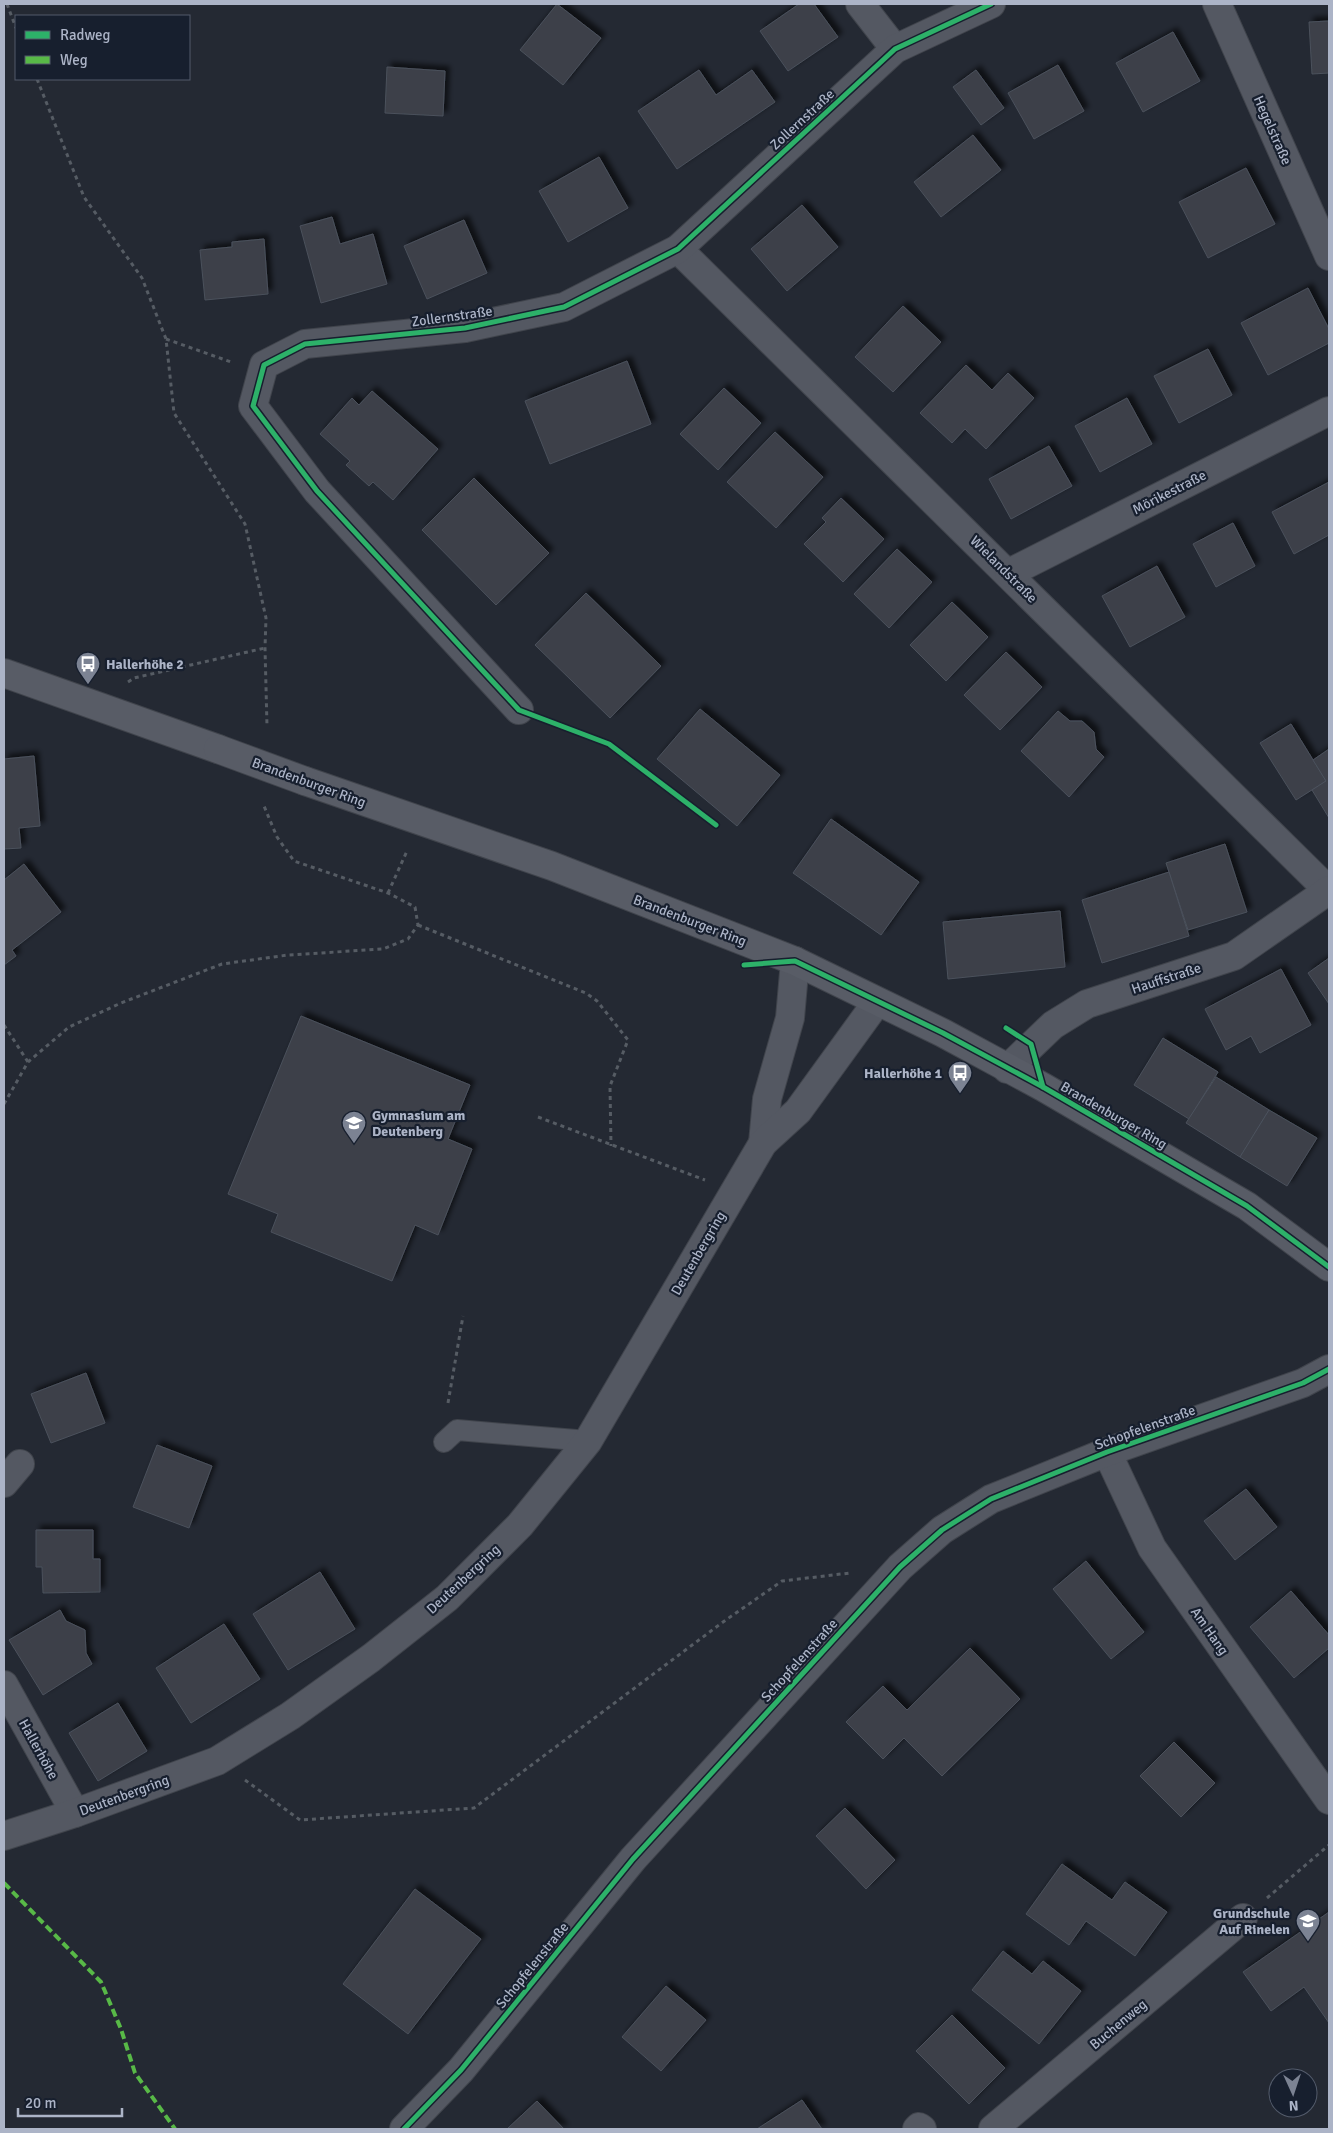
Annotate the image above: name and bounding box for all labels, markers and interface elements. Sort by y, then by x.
legend [15,15,190,80]
text: Radweg [60,26,111,44]
text: Weg [60,51,88,69]
street label: Zollernstraße [767,85,838,153]
street label: Hegelstraße [1250,93,1295,167]
street label: Zollernstraße [411,302,494,331]
street label: Mörikestraße [1130,467,1209,518]
street label: Wielandstraße [967,532,1041,606]
bus stop icon: Hallerhöhe 2 [75,651,101,685]
place label: Hallerhöhe 2 [106,656,184,673]
street label: Brandenburger Ring [250,754,368,811]
street label: Brandenburger Ring [631,891,749,950]
street label: Hauffstraße [1129,959,1203,998]
bus stop icon: Hallerhöhe 1 [947,1060,973,1094]
place label: Hallerhöhe 1 [864,1065,942,1082]
street label: Brandenburger Ring [1058,1078,1170,1153]
place label: Gymnasium am Deutenberg [372,1107,465,1140]
school or university icon: Gymnasium am Deutenberg [341,1110,367,1144]
street label: Deutenbergring [668,1208,729,1298]
street label: Schopfelenstraße [1093,1401,1198,1454]
street label: Deutenbergring [423,1541,504,1618]
street label: Am Hang [1187,1604,1232,1658]
street label: Schopfelenstraße [758,1615,841,1705]
street label: Hallerhöhe [15,1716,62,1782]
street label: Deutenbergring [77,1771,171,1820]
place label: Grundschule Auf Rinelen [1213,1905,1290,1938]
school or university icon: Grundschule Auf Rinelen [1295,1908,1321,1942]
street label: Schopfelenstraße [492,1919,572,2012]
street label: Buchenweg [1086,1996,1150,2053]
north arrow [1268,2068,1318,2118]
scale bar [18,2086,121,2118]
text: 20 m [25,2094,56,2112]
text: N [1288,2097,1299,2114]

